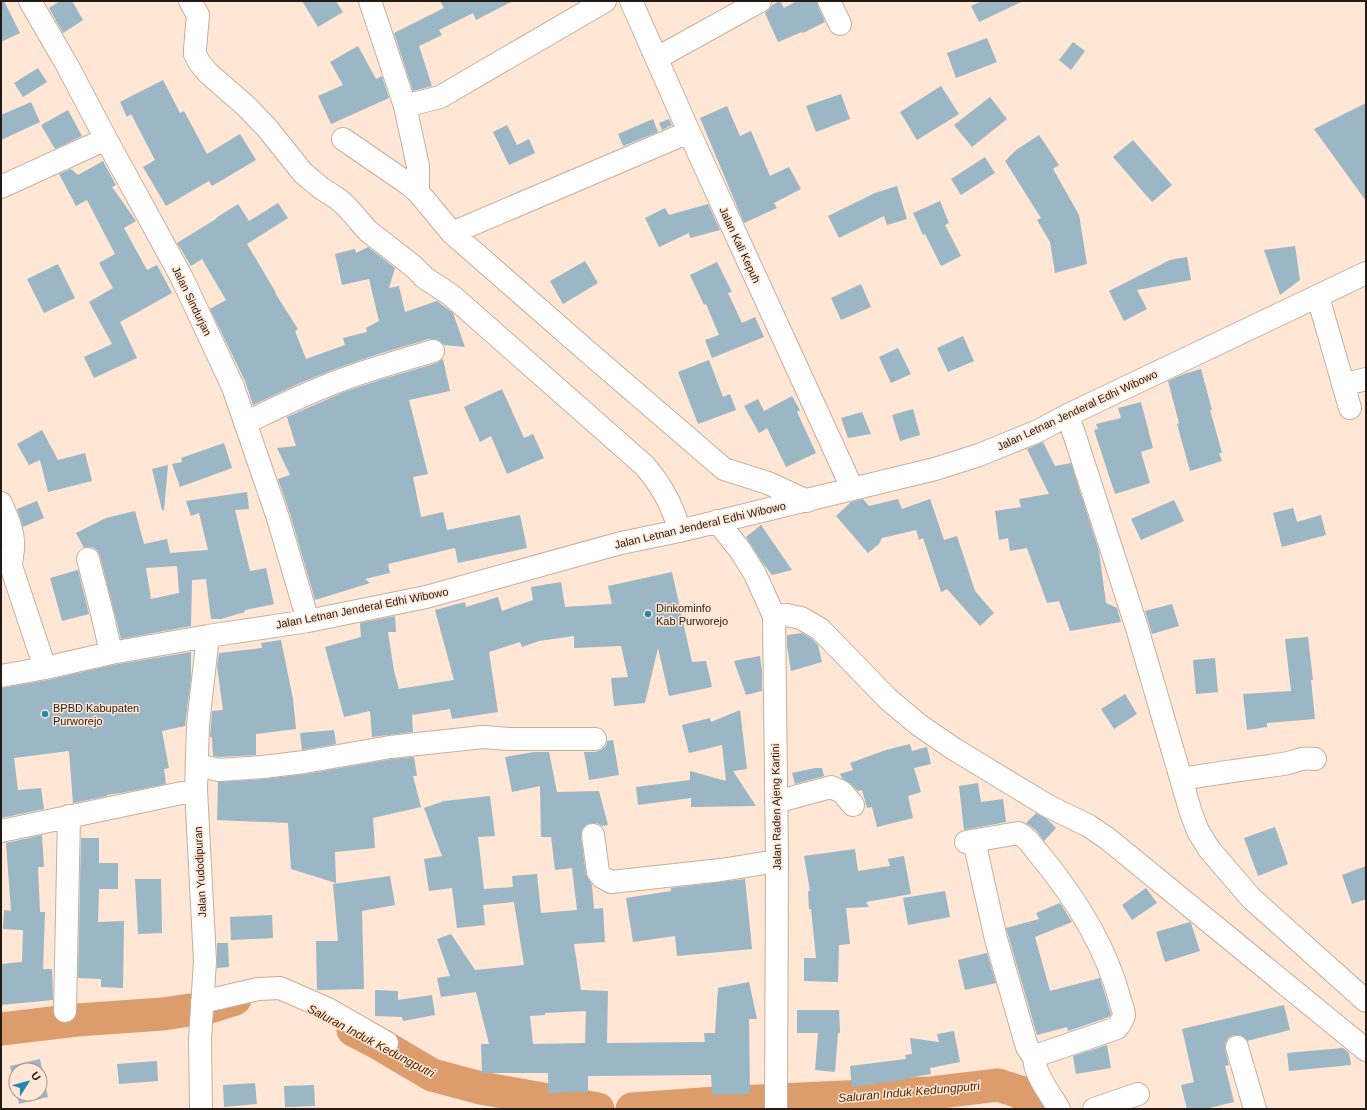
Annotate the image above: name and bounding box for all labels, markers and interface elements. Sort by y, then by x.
street label: Jalan Kali Kepuh [717,205,763,285]
street label: Jalan Sindurjan [170,264,214,338]
street label: Jalan Letnan Jenderal Edhi Wibowo [995,367,1159,453]
street label: Jalan Letnan Jenderal Edhi Wibowo [613,499,787,551]
street label: Jalan Letnan Jenderal Edhi Wibowo [275,585,449,631]
place label: Dinkominfo Kab Purworejo [656,602,728,627]
marker: Dinkominfo Kab Purworejo [643,609,653,619]
place label: BPBD Kabupaten Purworejo [53,702,139,727]
marker: BPBD Kabupaten Purworejo [40,709,50,719]
street label: Jalan Raden Ajeng Kartini [769,744,783,870]
street label: Jalan Yudodipuran [192,826,208,918]
water label: Saluran Induk Kedungputri [305,1001,437,1081]
north arrow [8,1062,48,1102]
text: U [29,1069,43,1083]
water label: Saluran Induk Kedungputri [838,1079,981,1105]

